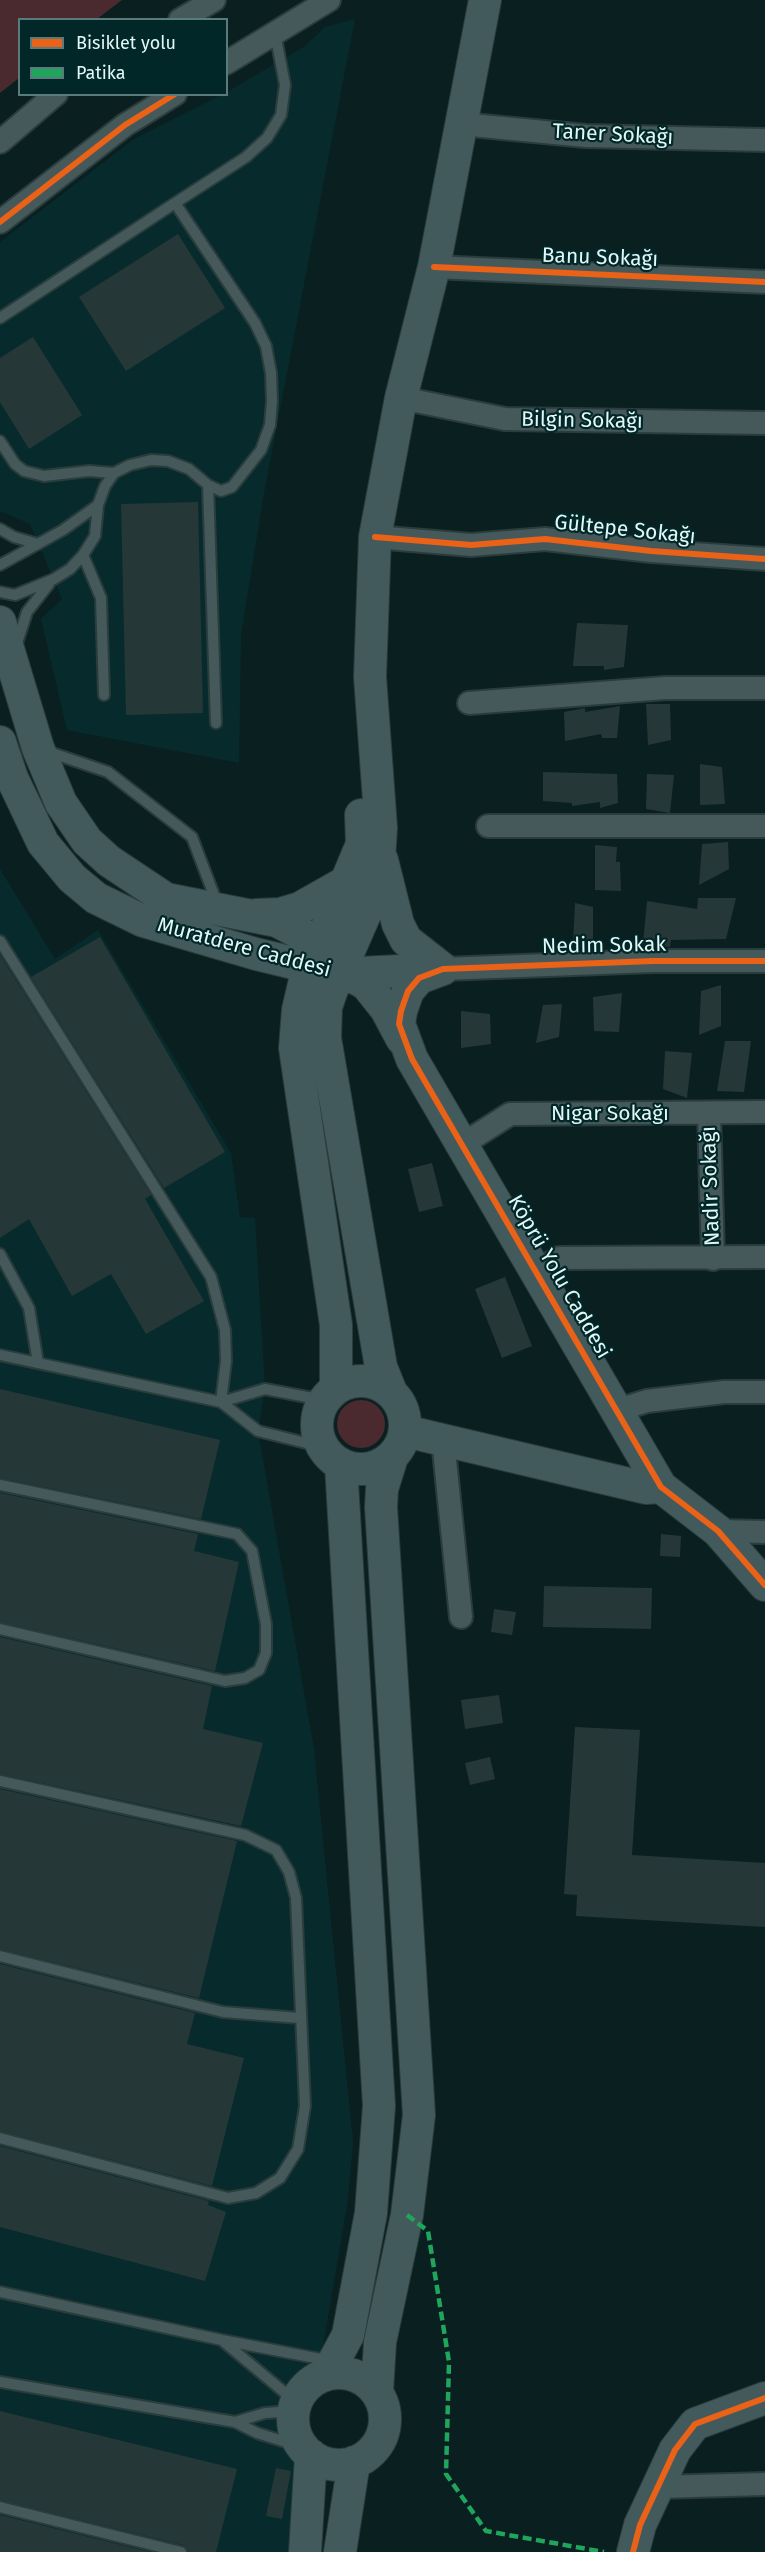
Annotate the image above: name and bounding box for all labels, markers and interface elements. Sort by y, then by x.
legend [18,18,228,96]
text: Bisiklet yolu [76,32,176,54]
text: Patika [76,62,126,84]
street label: Taner Sokağı [552,119,674,151]
street label: Banu Sokağı [541,243,659,273]
street label: Bilgin Sokağı [521,407,643,435]
street label: Gültepe Sokağı [553,510,697,550]
street label: Muratdere Caddesi [155,913,333,983]
street label: Nedim Sokak [542,932,666,960]
street label: Nigar Sokağı [551,1101,669,1127]
street label: Nadir Sokağı [696,1126,726,1246]
street label: Köprü Yolu Caddesi [502,1191,616,1363]

